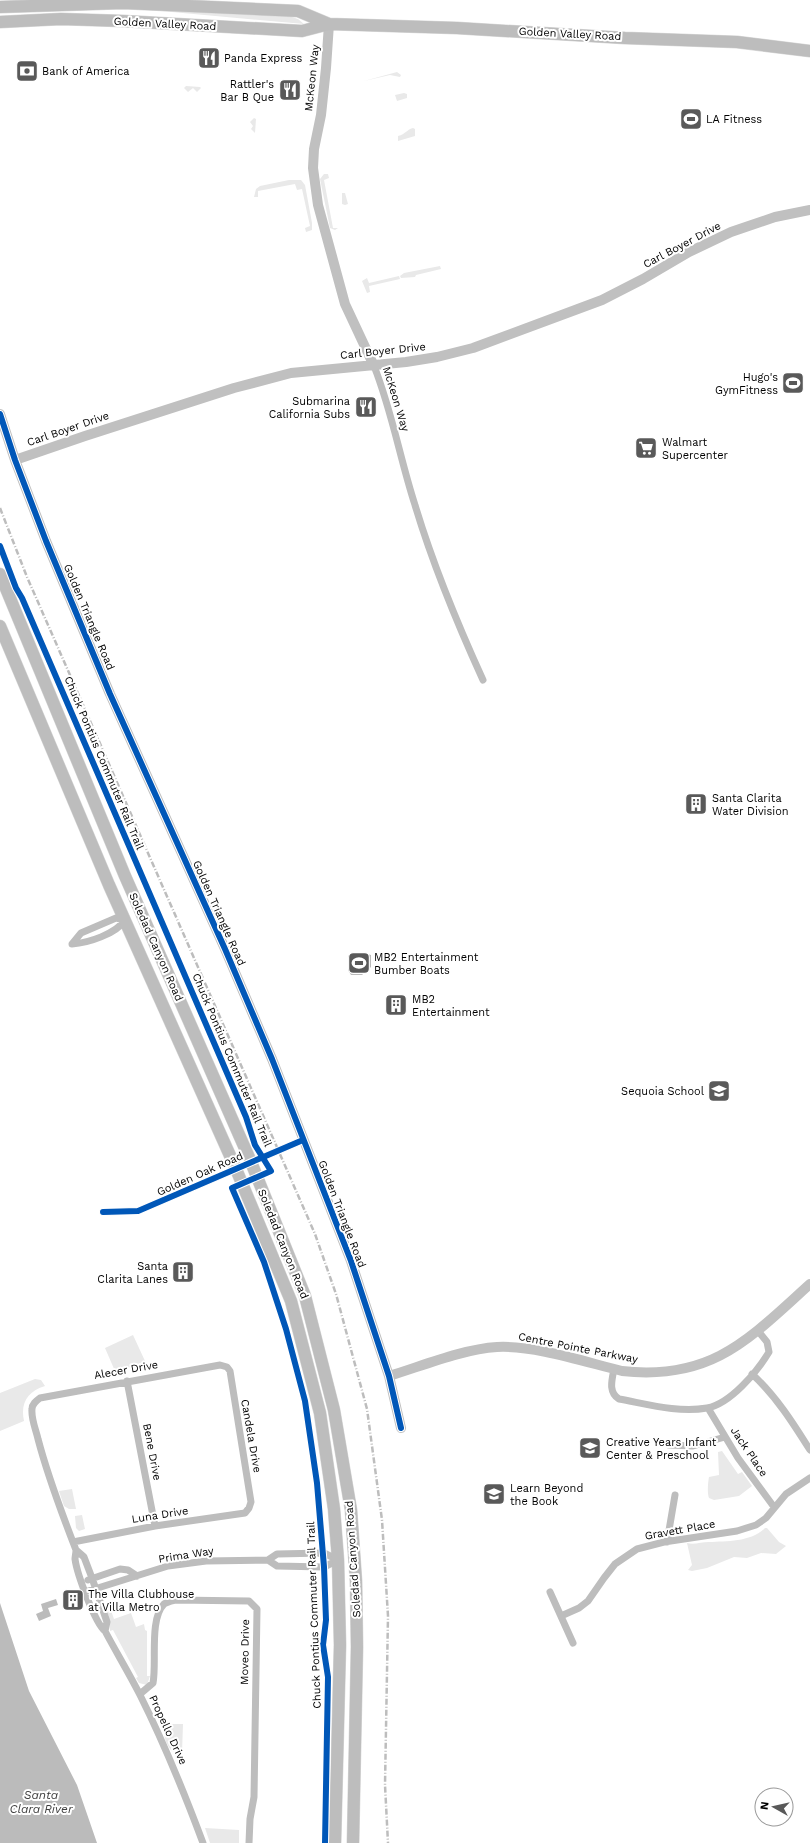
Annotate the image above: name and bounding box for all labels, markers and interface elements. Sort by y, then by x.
street label: Golden Valley Road [113,15,217,33]
street label: Golden Valley Road [518,25,622,43]
street label: McKeon Way [302,44,322,112]
restaurant icon: Panda Express [196,45,222,71]
place label: Panda Express [224,52,303,65]
bank icon: Bank of America [14,58,40,84]
place label: Bank of America [42,65,130,78]
restaurant icon: Rattler's Bar B Que [277,77,303,103]
place label: Rattler's Bar B Que [220,78,274,104]
sports icon: LA Fitness [678,106,704,132]
place label: LA Fitness [706,113,762,126]
street label: Carl Boyer Drive [641,219,723,271]
street label: Carl Boyer Drive [340,340,426,362]
street label: McKeon Way [380,365,412,433]
sports icon: Hugo's GymFitness [780,370,806,396]
place label: Hugo's GymFitness [715,371,778,397]
restaurant icon: Submarina California Subs [353,394,379,420]
place label: Submarina California Subs [269,395,350,421]
street label: Carl Boyer Drive [25,409,111,449]
supermarket icon: Walmart Supercenter [633,435,659,461]
place label: Walmart Supercenter [662,436,729,462]
street label: Golden Triangle Road [61,562,117,672]
street label: Chuck Pontius Commuter Rail Trail [61,674,147,852]
building icon: Santa Clarita Water Division [683,791,709,817]
place label: Santa Clarita Water Division [712,792,789,818]
street label: Golden Triangle Road [190,858,248,968]
street label: Soledad Canyon Road [126,891,186,1003]
sports icon: MB2 Entertainment Bumber Boats [346,950,372,976]
place label: MB2 Entertainment Bumber Boats [374,951,479,977]
street label: Chuck Pontius Commuter Rail Trail [189,971,275,1149]
building icon: MB2 Entertainment [383,992,409,1018]
place label: MB2 Entertainment [412,993,490,1019]
school or university icon: Sequoia School [706,1078,732,1104]
place label: Sequoia School [621,1085,705,1098]
street label: Golden Oak Road [155,1149,245,1199]
street label: Golden Triangle Road [316,1158,368,1270]
street label: Soledad Canyon Road [255,1187,311,1301]
building icon: Santa Clarita Lanes [170,1259,196,1285]
place label: Santa Clarita Lanes [97,1260,168,1286]
street label: Centre Pointe Parkway [517,1330,639,1366]
street label: Alecer Drive [93,1358,159,1382]
street label: Candela Drive [238,1398,264,1474]
street label: Bene Drive [140,1422,164,1482]
street label: Jack Place [728,1425,770,1479]
school or university icon: Creative Years Infant Center & Preschool [577,1435,603,1461]
place label: Creative Years Infant Center & Preschool [606,1436,717,1462]
school or university icon: Learn Beyond the Book [481,1481,507,1507]
place label: Learn Beyond the Book [510,1482,583,1508]
street label: Soledad Canyon Road [342,1500,364,1618]
street label: Luna Drive [131,1504,189,1526]
street label: Gravett Place [644,1517,716,1543]
street label: Chuck Pontius Commuter Rail Trail [304,1521,324,1709]
street label: Prima Way [157,1544,215,1566]
building icon: The Villa Clubhouse at Villa Metro [60,1587,86,1613]
place label: The Villa Clubhouse at Villa Metro [88,1588,194,1614]
street label: Moveo Drive [238,1619,252,1685]
street label: Propello Drive [146,1693,190,1767]
north arrow [754,1787,794,1827]
water label: Santa Clara River [9,1788,74,1816]
text: N [758,1801,772,1811]

